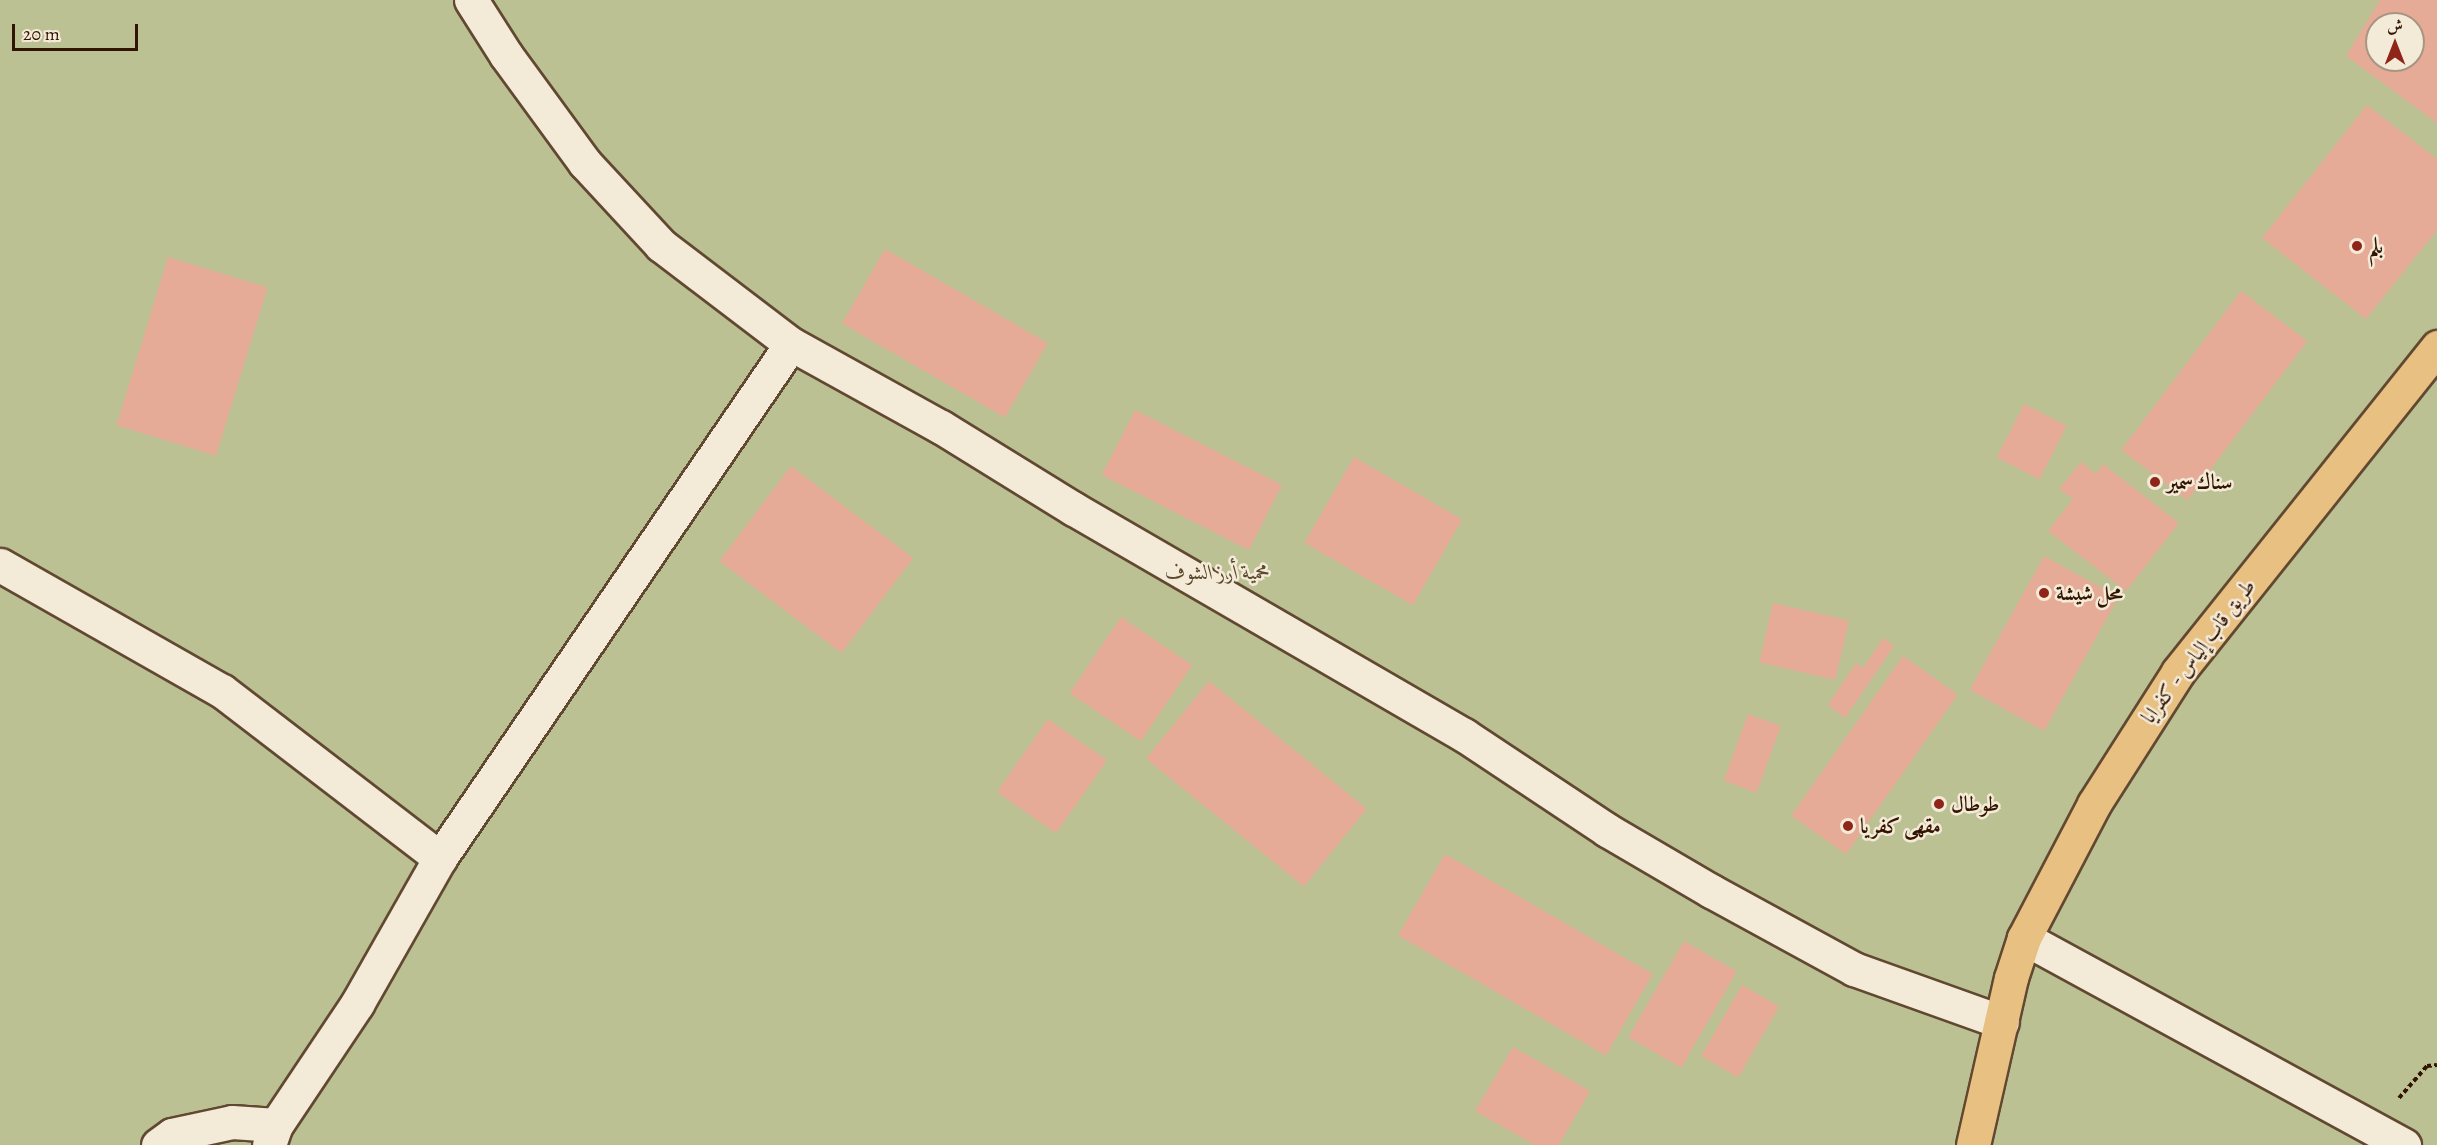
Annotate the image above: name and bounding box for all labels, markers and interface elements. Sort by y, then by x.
scale bar [15,12,141,50]
north arrow [2365,12,2425,72]
text: ش [2387,15,2403,37]
text: 20 m [23,22,60,46]
place label: بلم [2369,233,2383,259]
marker: بلم [2350,239,2364,253]
place label: سناك سمير [2167,469,2232,495]
marker: سناك سمير [2148,475,2162,489]
park label: محمية أرز الشوف [1165,559,1271,585]
street label: طريق قاب إلياس - كفرايا [2135,574,2261,728]
place label: محل شيشة [2056,580,2123,606]
marker: محل شيشة [2037,586,2051,600]
place label: طوطال [1951,791,2000,817]
marker: طوطال [1932,797,1946,811]
place label: مقهى كفريا [1860,813,1941,839]
marker: مقهى كفريا [1841,819,1855,833]

